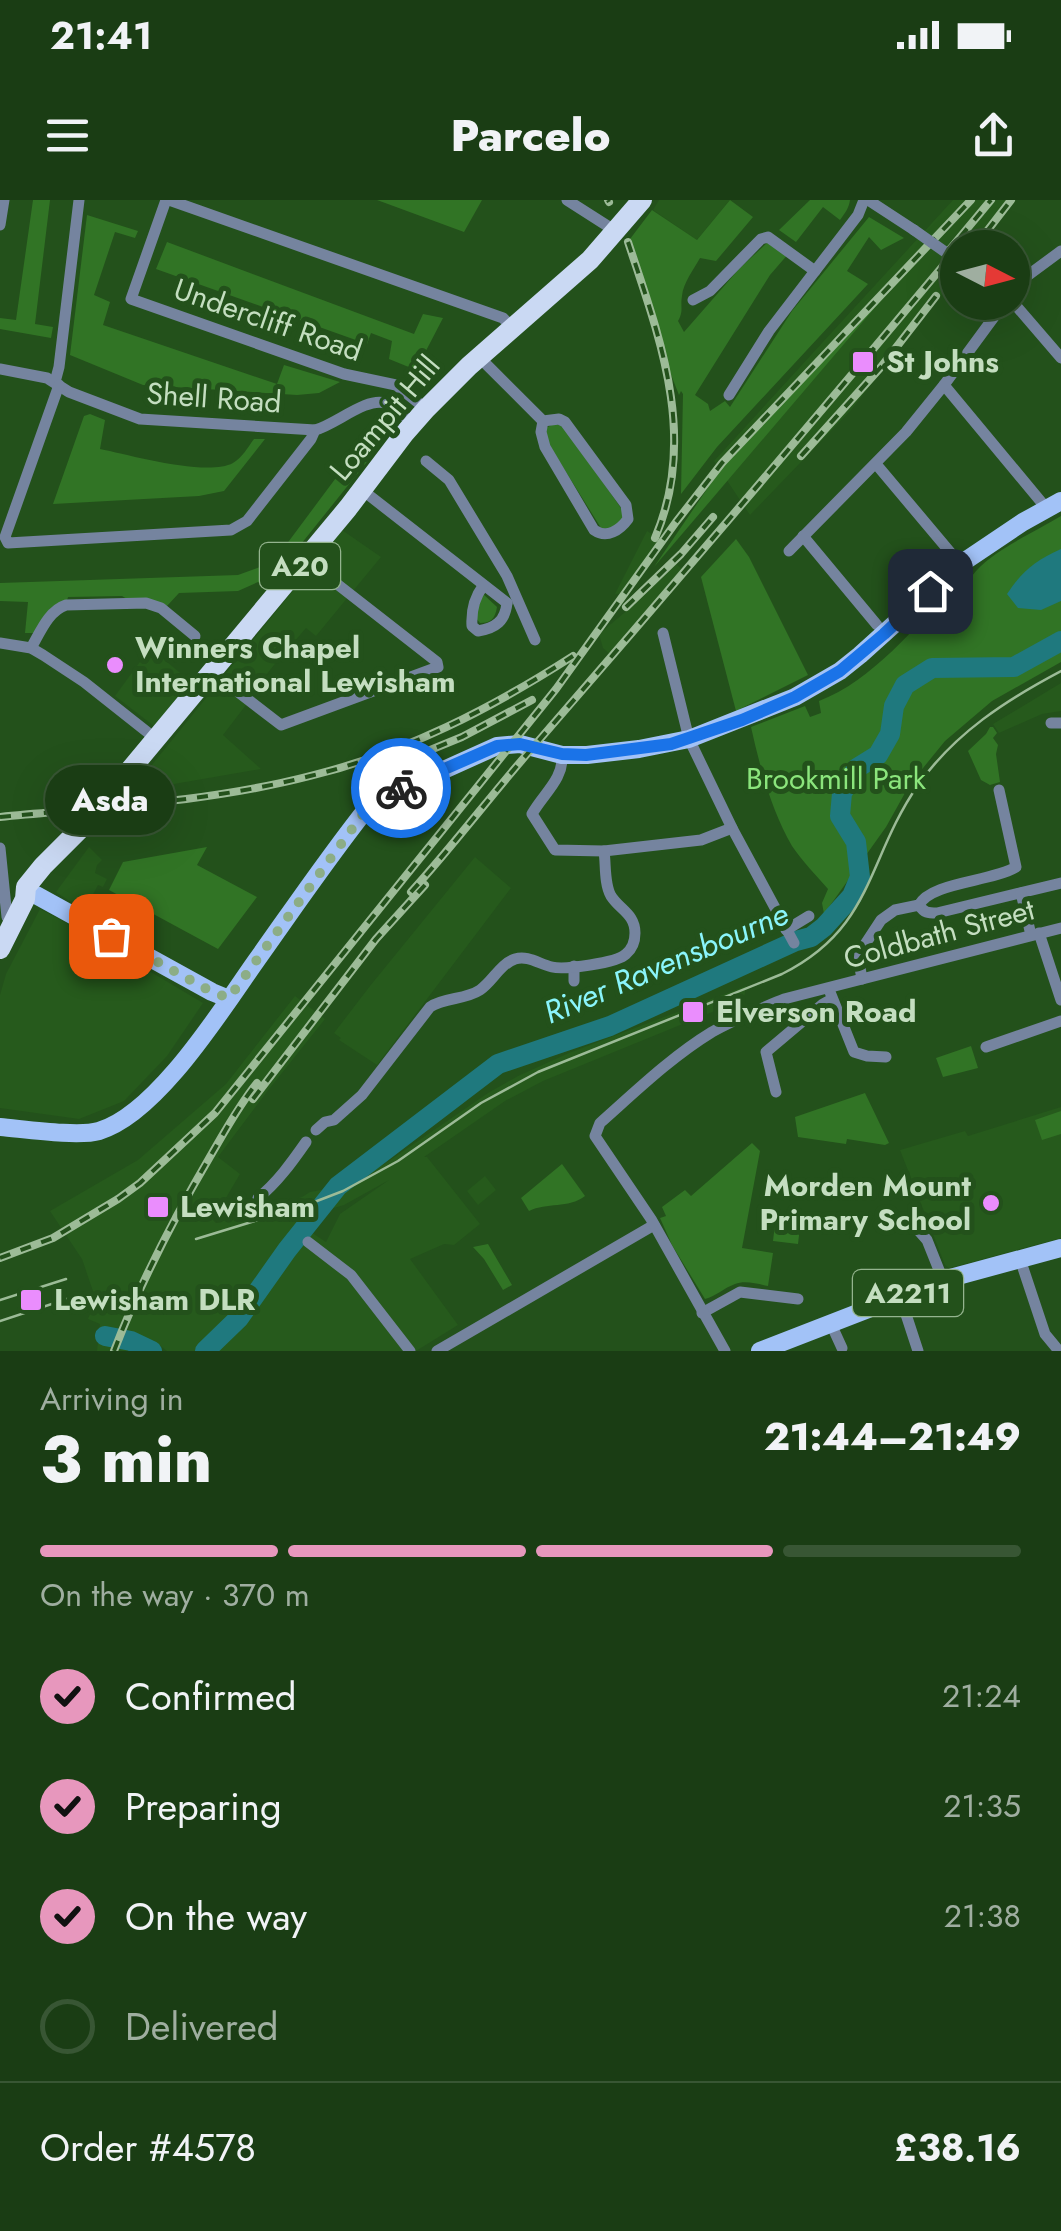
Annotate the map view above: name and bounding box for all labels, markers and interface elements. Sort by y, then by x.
text: 21:41 [50,8,152,63]
text: Parcelo [450,103,611,168]
icon: menu [40,108,95,163]
icon: share [966,108,1021,163]
north arrow [940,230,1030,320]
map controls [940,230,1030,320]
street label: Undercliff Road [168,267,368,372]
place label: St Johns [886,340,999,383]
street label: Loampit Hill [319,346,450,490]
marker: St Johns [850,349,876,375]
street label: Shell Road [145,371,283,424]
road number: A20 [260,543,340,589]
pin [888,549,973,634]
icon: home [903,564,958,619]
place label: Winners Chapel International Lewisham [135,626,456,703]
marker: Winners Chapel International Lewisham [104,654,126,676]
courier [351,738,451,838]
park label: Brookmill Park [746,757,927,800]
icon: bike [374,761,429,816]
callout: Asda [46,766,176,836]
text: Asda [71,777,149,823]
street label: Coldbath Street [839,887,1040,980]
water label: River Ravensbourne [537,891,795,1035]
pin [69,894,154,979]
icon: bag [84,909,139,964]
place label: Elverson Road [716,990,917,1033]
marker: Elverson Road [680,999,706,1025]
place label: Morden Mount Primary School [760,1164,971,1241]
place label: Lewisham [180,1185,315,1228]
marker: Morden Mount Primary School [980,1192,1002,1214]
marker: Lewisham [145,1194,171,1220]
road number: A2211 [853,1270,963,1316]
place label: Lewisham DLR [54,1278,256,1321]
marker: Lewisham DLR [18,1287,44,1313]
text: Arriving in [40,1376,184,1422]
text: 21:44–21:49 [764,1409,1021,1464]
text: 3 min [40,1412,212,1506]
text: On the way · 370 m [40,1572,310,1618]
icon: check [40,1669,95,1724]
text: Confirmed [125,1669,296,1724]
text: 21:24 [942,1673,1021,1719]
icon: check [40,1779,95,1834]
text: Preparing [125,1779,282,1834]
text: 21:35 [943,1783,1021,1829]
icon: check [40,1889,95,1944]
text: On the way [125,1889,307,1944]
text: 21:38 [944,1893,1021,1939]
text: Delivered [125,1999,278,2054]
text: Order #4578 [40,2120,256,2175]
text: £38.16 [894,2120,1021,2175]

